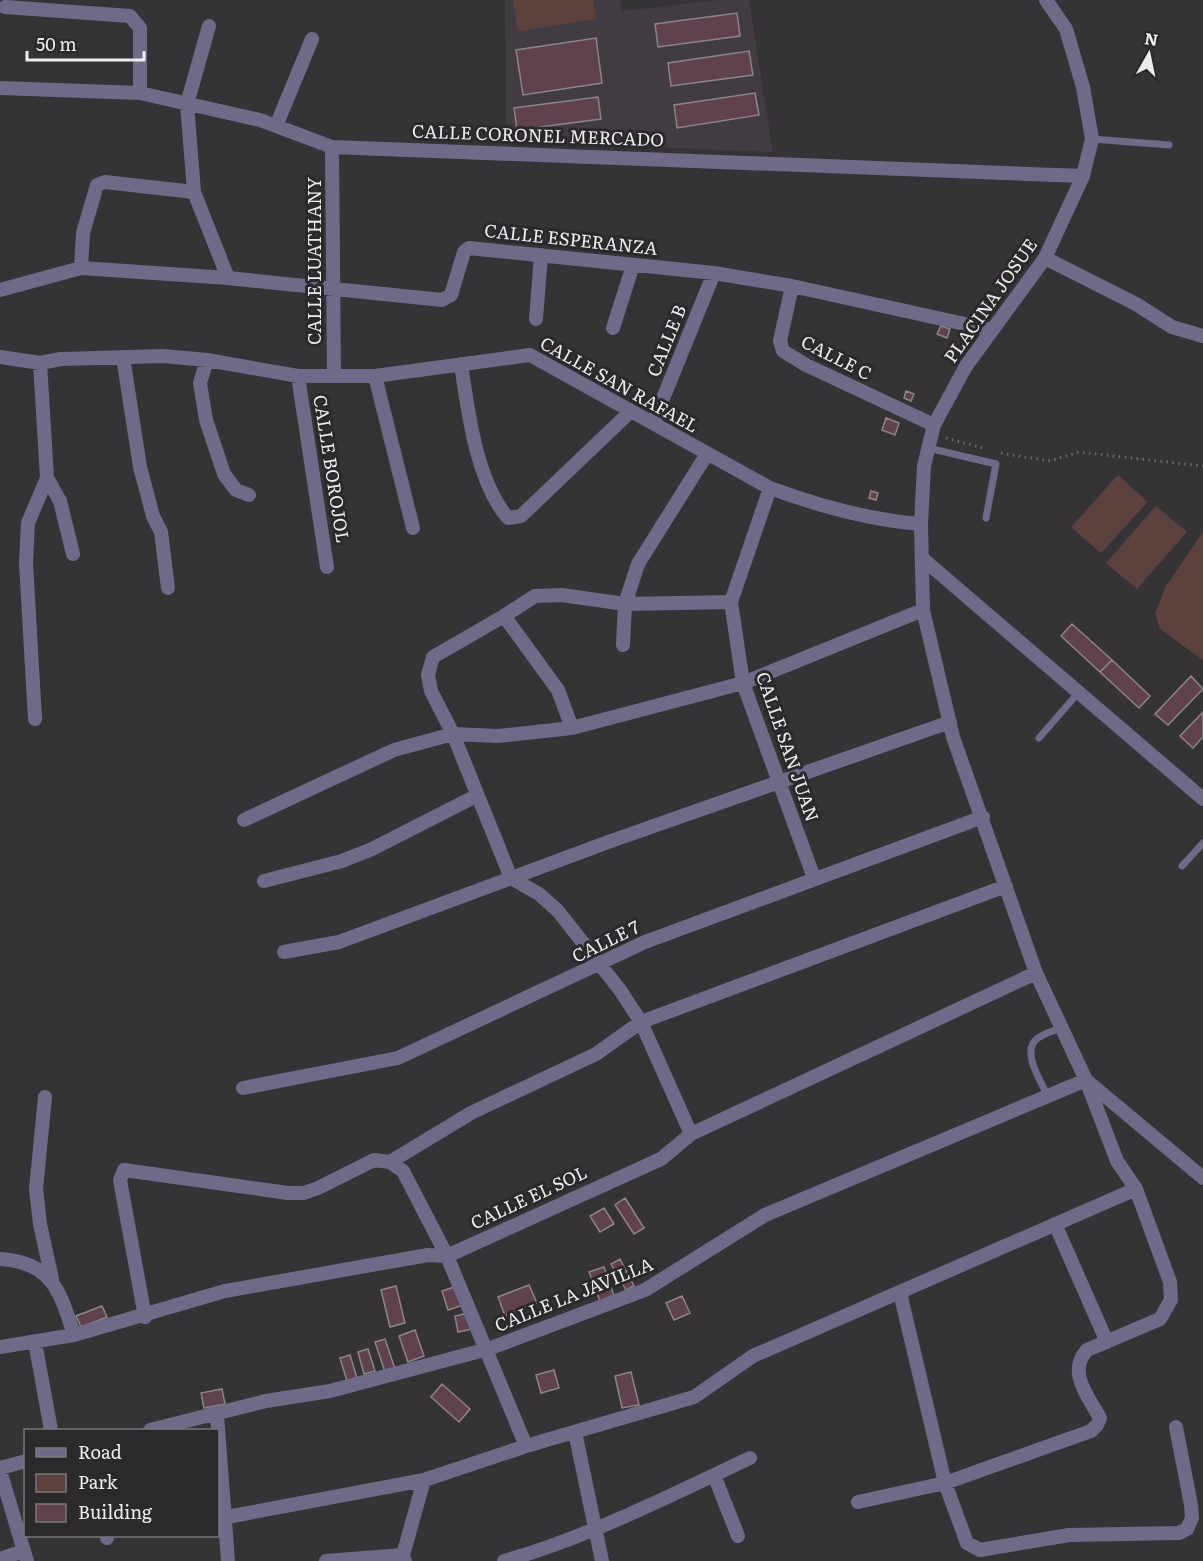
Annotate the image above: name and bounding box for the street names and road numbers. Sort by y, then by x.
street label: CALLE CORONEL MERCADO [412,117,664,152]
street label: CALLE LUATHANY [300,177,327,345]
street label: CALLE ESPERANZA [483,216,659,261]
street label: PLACINA JOSUE [937,232,1043,368]
street label: CALLE B [639,300,692,380]
street label: CALLE C [797,327,877,386]
street label: CALLE SAN RAFAEL [536,329,704,439]
street label: CALLE BOROJOL [307,393,358,545]
street label: CALLE SAN JUAN [750,668,827,825]
street label: CALLE 7 [567,913,644,969]
street label: CALLE EL SOL [466,1158,591,1235]
street label: CALLE LA JAVILLA [490,1250,657,1338]

